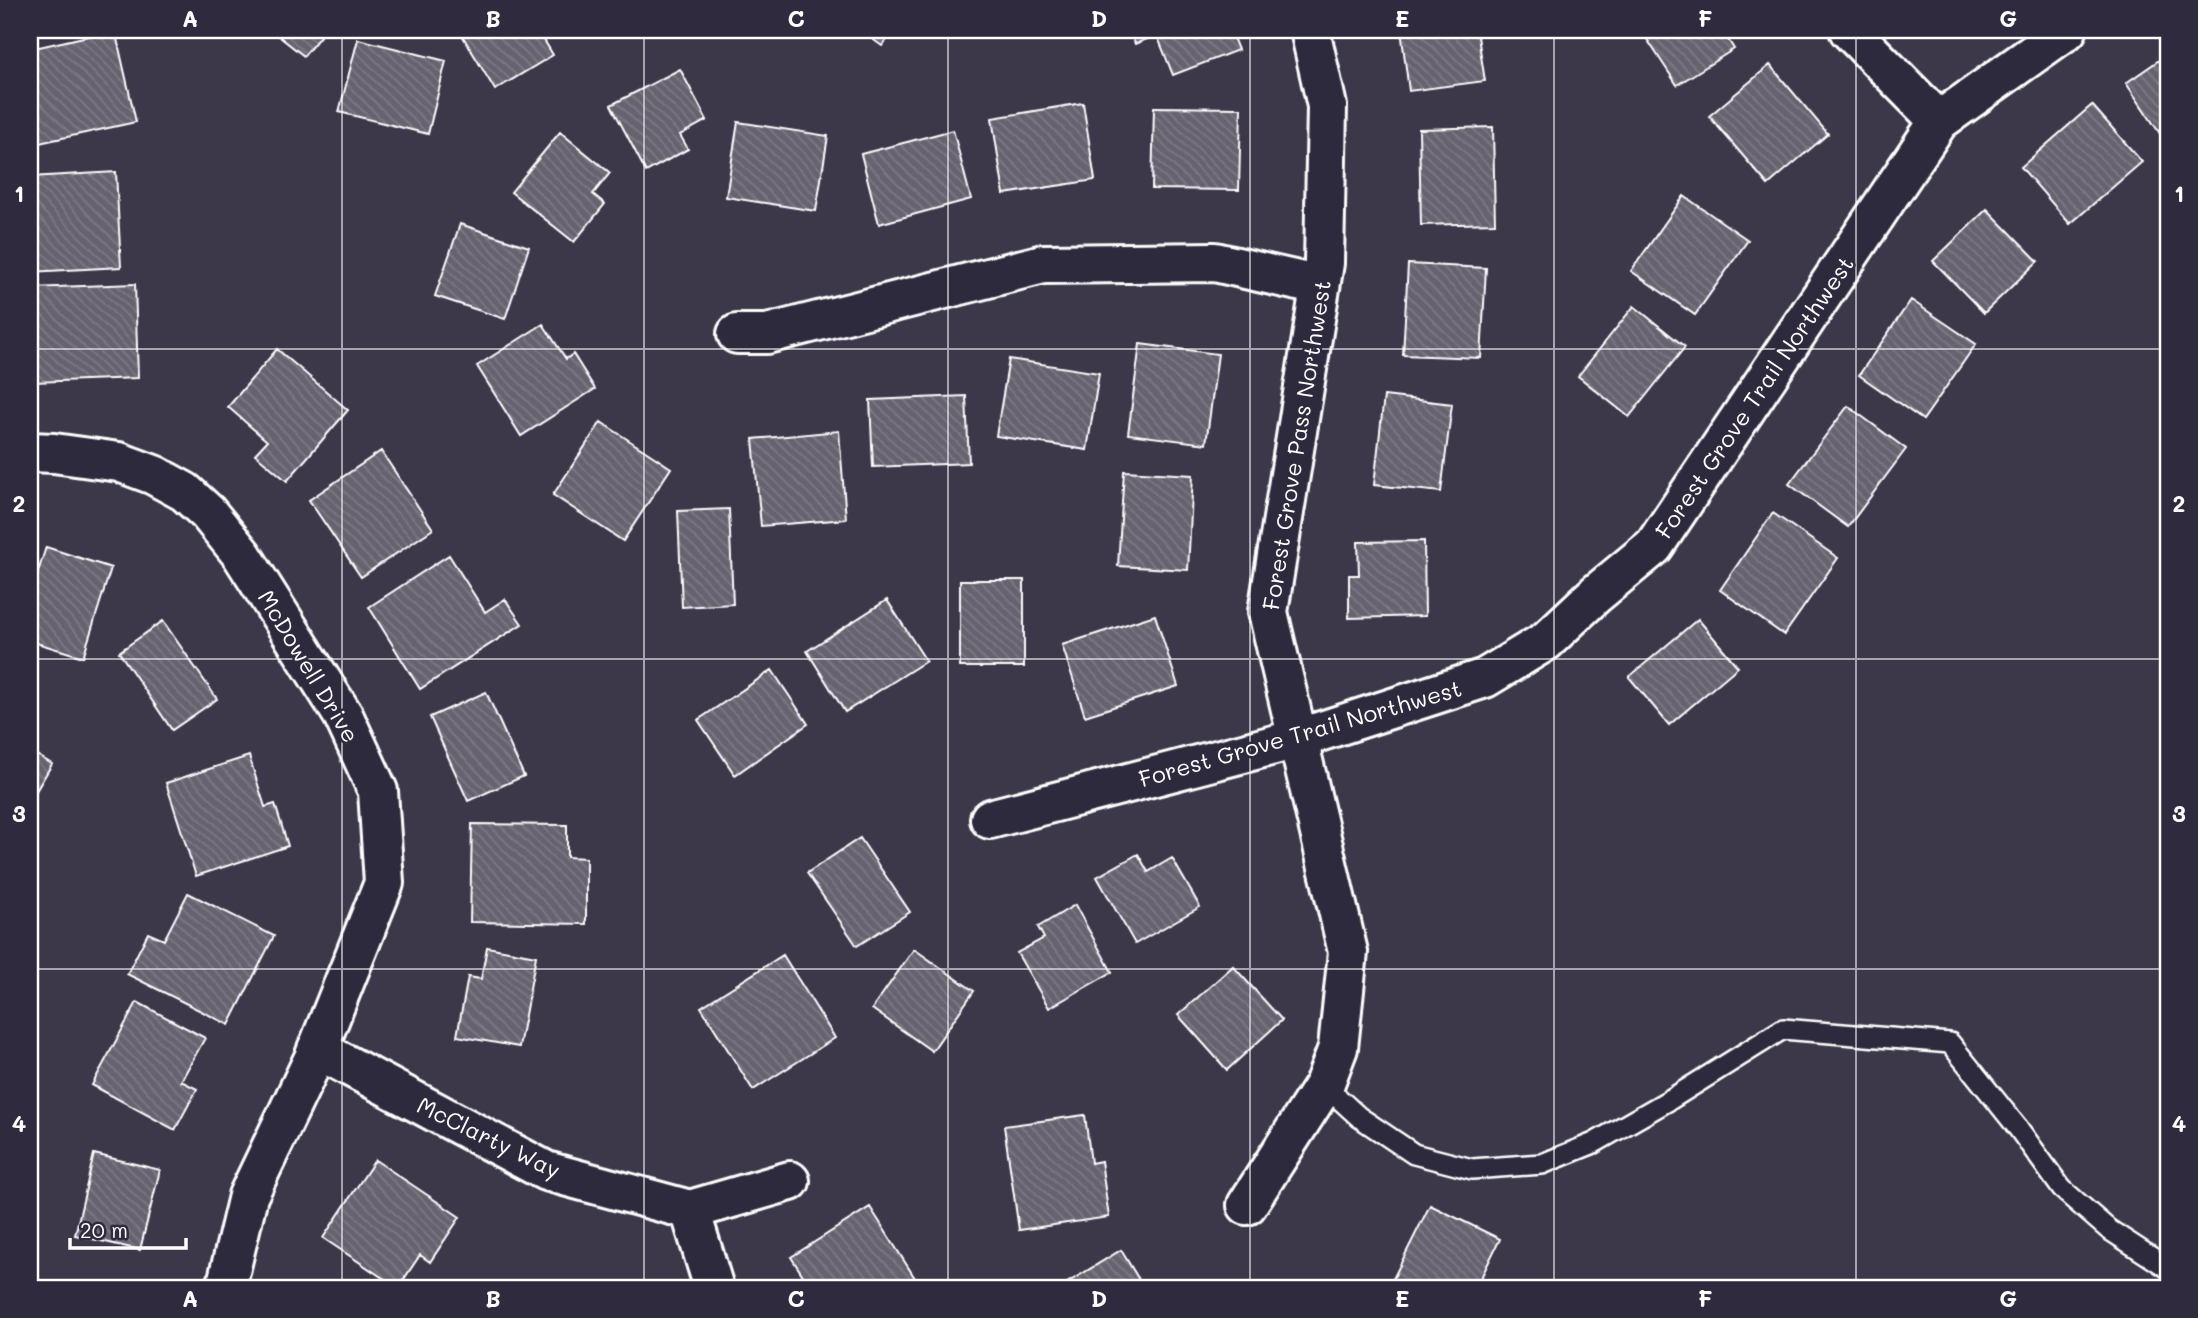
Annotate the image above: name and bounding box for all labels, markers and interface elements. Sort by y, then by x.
text: A [182,3,198,33]
text: B [485,3,501,33]
text: C [787,3,805,33]
text: D [1091,3,1107,33]
text: E [1395,3,1409,33]
text: F [1698,3,1712,33]
text: G [1999,3,2017,33]
text: 1 [14,178,24,208]
text: 1 [2174,178,2184,208]
street label: Forest Grove Trail Northwest [1648,250,1860,544]
street label: Forest Grove Pass Northwest [1255,278,1337,612]
text: 2 [13,488,25,518]
text: 2 [2173,488,2185,518]
street label: McDowell Drive [252,584,366,748]
street label: Forest Grove Trail Northwest [1135,672,1465,794]
text: 3 [12,798,26,828]
text: 3 [2172,798,2186,828]
street label: McClarty Way [412,1089,566,1185]
text: 4 [12,1108,26,1138]
text: 4 [2172,1108,2186,1138]
scale bar [70,1206,186,1250]
text: 20 m [80,1216,128,1243]
text: A [182,1283,198,1313]
text: B [485,1283,501,1313]
text: C [787,1283,805,1313]
text: D [1091,1283,1107,1313]
text: E [1395,1283,1409,1313]
text: F [1698,1283,1712,1313]
text: G [1999,1283,2017,1313]

